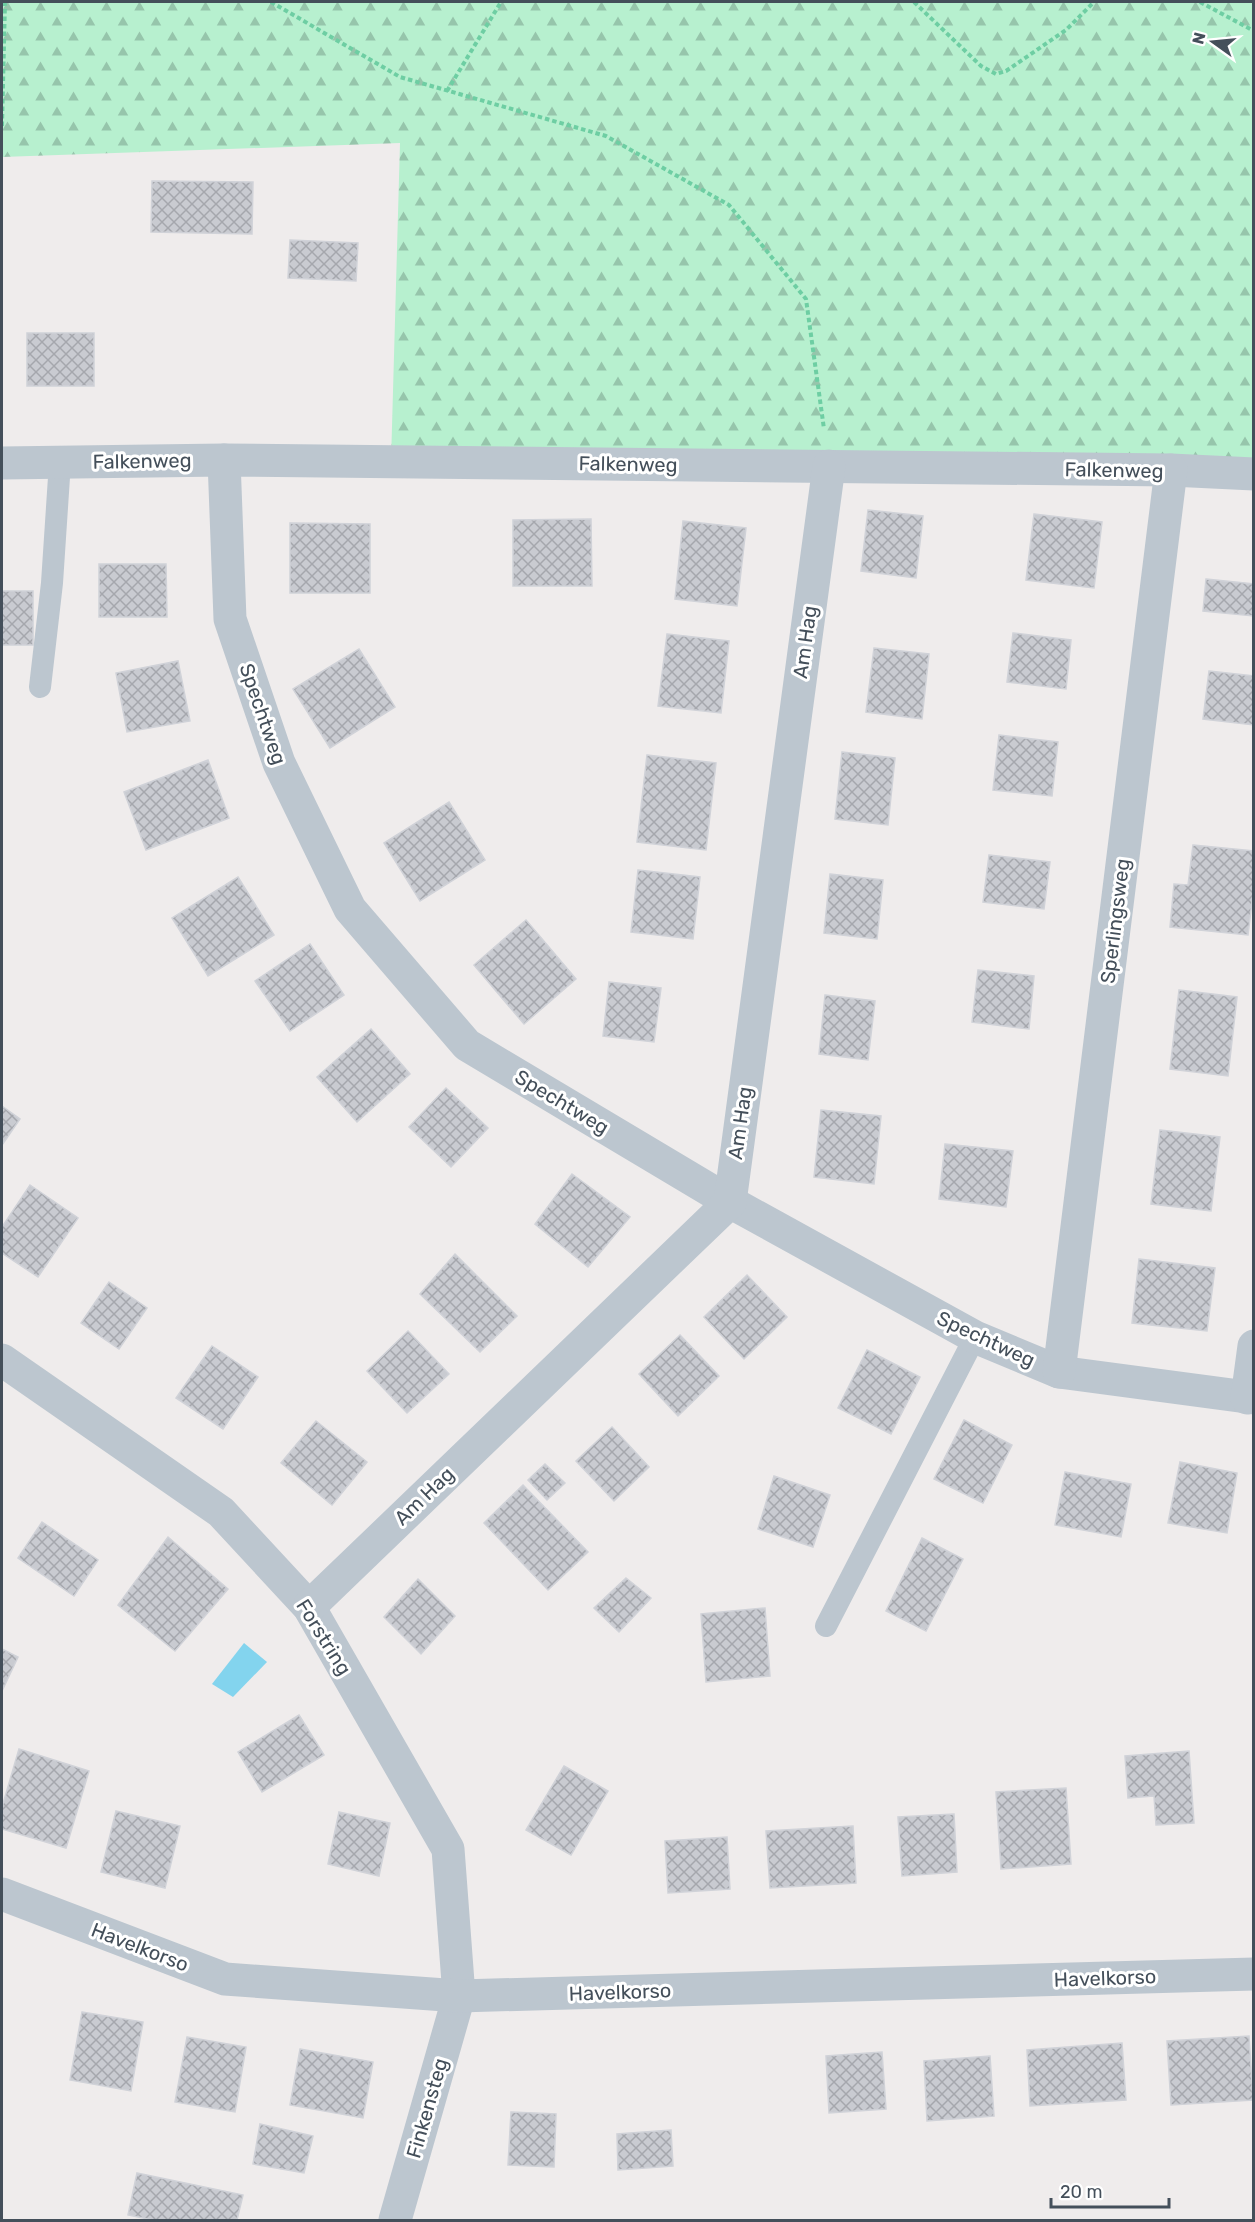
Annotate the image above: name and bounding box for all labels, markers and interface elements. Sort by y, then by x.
north arrow [1183,12,1243,72]
text: N [1188,30,1210,46]
street label: Falkenweg [92,448,192,474]
street label: Falkenweg [578,451,678,477]
street label: Falkenweg [1064,457,1164,483]
street label: Am Hag [788,604,822,680]
street label: Spechtweg [235,660,291,768]
street label: Sperlingsweg [1095,857,1135,985]
street label: Spechtweg [511,1065,613,1139]
street label: Am Hag [723,1085,757,1161]
street label: Spechtweg [933,1306,1039,1372]
street label: Am Hag [389,1462,459,1530]
street label: Forstring [291,1595,357,1679]
street label: Havelkorso [88,1917,192,1977]
street label: Havelkorso [1053,1964,1157,1992]
street label: Havelkorso [568,1978,672,2006]
street label: Finkensteg [401,2055,453,2161]
scale bar [1051,2171,1170,2209]
text: 20 m [1060,2181,1102,2203]

